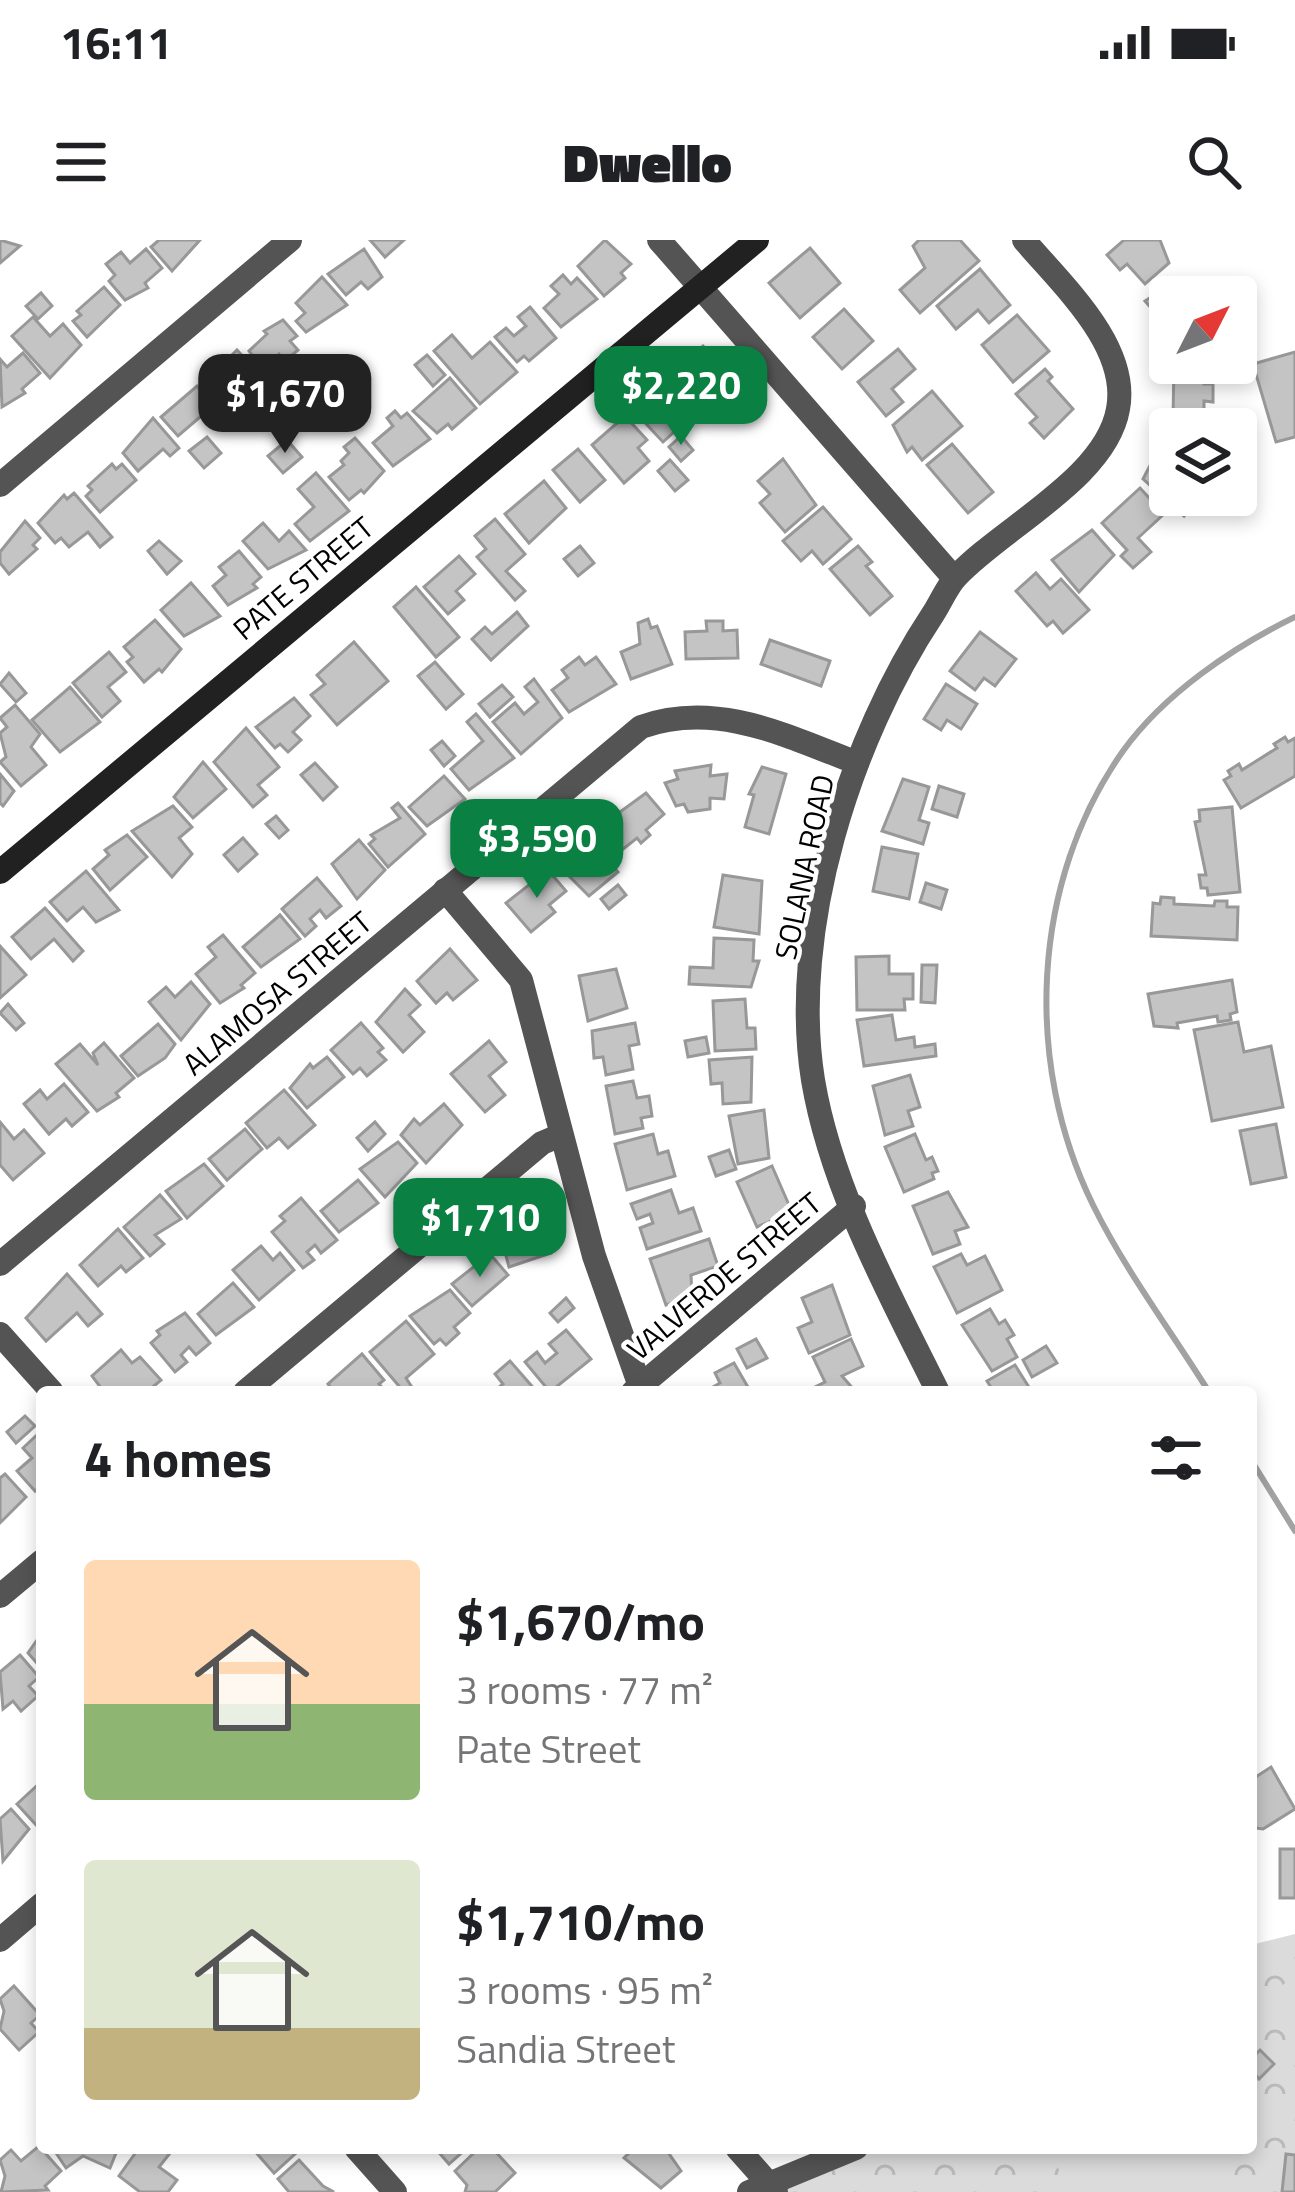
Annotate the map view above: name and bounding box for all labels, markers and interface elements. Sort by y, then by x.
text: 16:11 [60,8,172,76]
text: Dwello [563,121,732,203]
icon: menu [48,129,114,195]
icon: search [1181,129,1247,195]
north arrow [1149,276,1257,384]
map controls [1149,276,1257,516]
pin: $2,220 [583,346,779,448]
pin: $1,670 [187,354,383,456]
text: $2,220 [621,355,741,414]
text: $1,670 [225,363,345,422]
button: layers [1149,408,1257,516]
street label: PATE STREET [222,505,384,651]
street label: SOLANA ROAD [762,770,846,964]
pin: $3,590 [439,799,635,901]
text: $3,590 [477,808,597,867]
street label: ALAMOSA STREET [172,900,382,1086]
pin: $1,710 [382,1178,578,1280]
street label: VALVERDE STREET [617,1181,832,1371]
text: $1,710 [420,1187,540,1246]
text: 4 homes [84,1419,272,1497]
icon: filters [1143,1425,1209,1491]
text: $1,670/mo [456,1582,705,1660]
icon: home [180,1608,324,1752]
text: 3 rooms · 77 m² [456,1660,713,1719]
text: Pate Street [456,1719,641,1778]
text: $1,710/mo [456,1882,705,1960]
icon: home [180,1908,324,2052]
text: 3 rooms · 95 m² [456,1960,713,2019]
text: Sandia Street [456,2019,675,2078]

